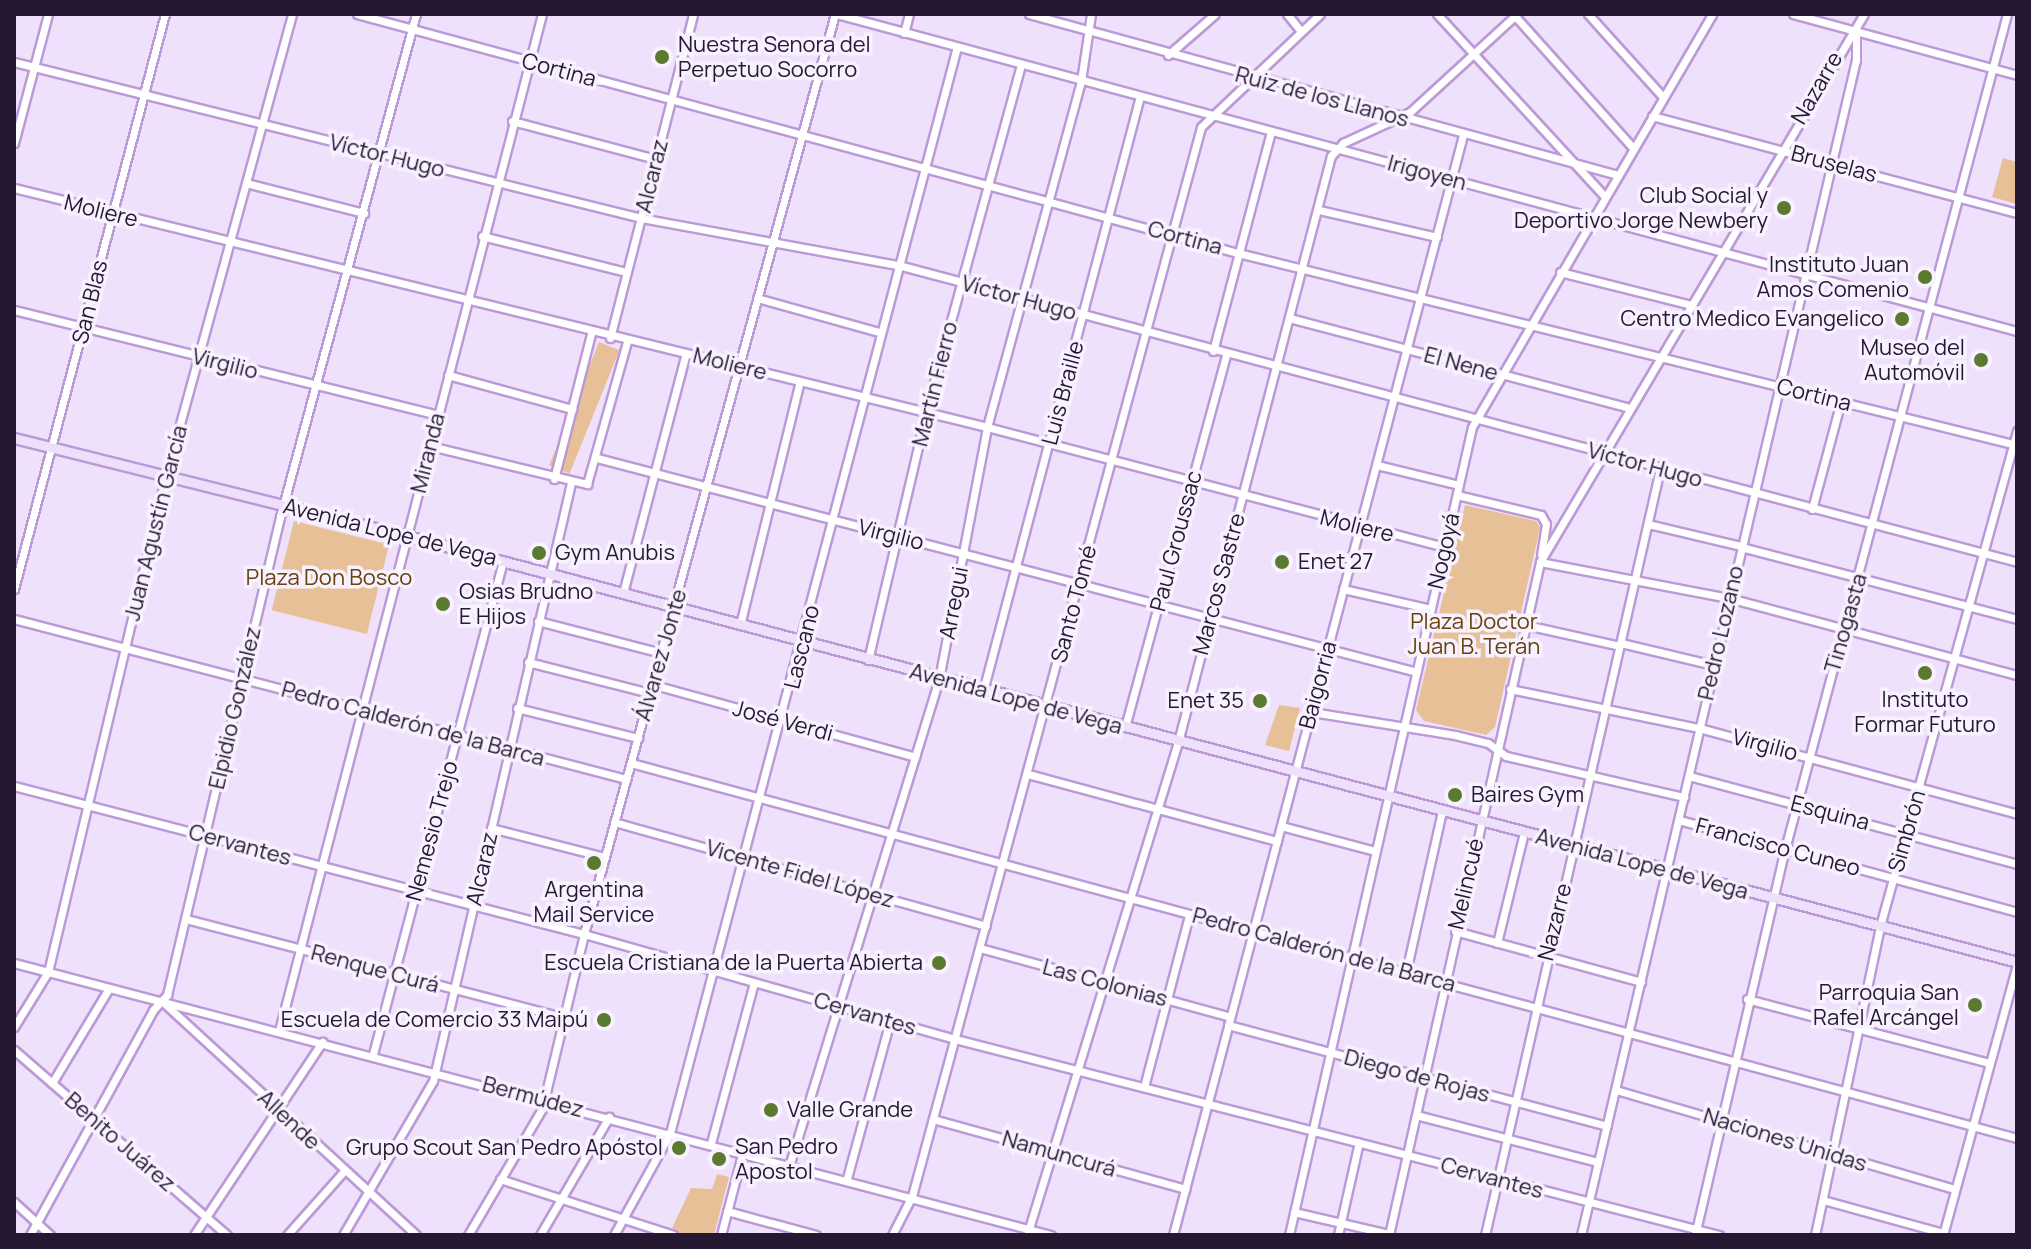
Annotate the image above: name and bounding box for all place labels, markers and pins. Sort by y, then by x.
place label: Nuestra Senora del Perpetuo Socorro [678,31,871,82]
marker: Nuestra Senora del Perpetuo Socorro [653,48,671,66]
place label: Club Social y Deportivo Jorge Newbery [1514,182,1768,234]
marker: Club Social y Deportivo Jorge Newbery [1775,199,1793,217]
place label: Instituto Juan Amos Comenio [1757,251,1909,302]
marker: Instituto Juan Amos Comenio [1916,268,1934,286]
place label: Centro Medico Evangelico [1621,306,1884,332]
marker: Centro Medico Evangelico [1891,308,1913,330]
place label: Museo del Automóvil [1861,334,1965,386]
marker: Museo del Automóvil [1972,351,1990,369]
place label: Gym Anubis [555,540,675,566]
marker: Gym Anubis [530,544,548,562]
place label: Enet 27 [1298,549,1373,575]
marker: Enet 27 [1273,553,1291,571]
place label: Osias Brudno E Hijos [459,578,593,630]
marker: Osias Brudno E Hijos [434,595,452,613]
marker: Instituto Formar Futuro [1916,664,1934,682]
place label: Instituto Formar Futuro [1854,686,1996,738]
place label: Enet 35 [1168,688,1244,714]
marker: Enet 35 [1251,692,1269,710]
place label: Baires Gym [1471,782,1584,808]
marker: Baires Gym [1446,786,1464,804]
marker: Argentina Mail Service [585,854,603,872]
place label: Argentina Mail Service [534,876,654,928]
place label: Escuela Cristiana de la Puerta Abierta [544,950,923,976]
marker: Escuela Cristiana de la Puerta Abierta [930,954,948,972]
place label: Parroquia San Rafel Arcángel [1813,979,1959,1030]
marker: Parroquia San Rafel Arcángel [1966,996,1984,1014]
place label: Escuela de Comercio 33 Maipú [281,1007,588,1033]
marker: Escuela de Comercio 33 Maipú [595,1011,613,1029]
place label: Valle Grande [787,1097,913,1123]
marker: Valle Grande [762,1101,780,1119]
place label: San Pedro Apostol [735,1133,838,1184]
place label: Grupo Scout San Pedro Apóstol [346,1135,663,1161]
marker: Grupo Scout San Pedro Apóstol [670,1139,688,1157]
marker: San Pedro Apostol [710,1150,728,1168]

